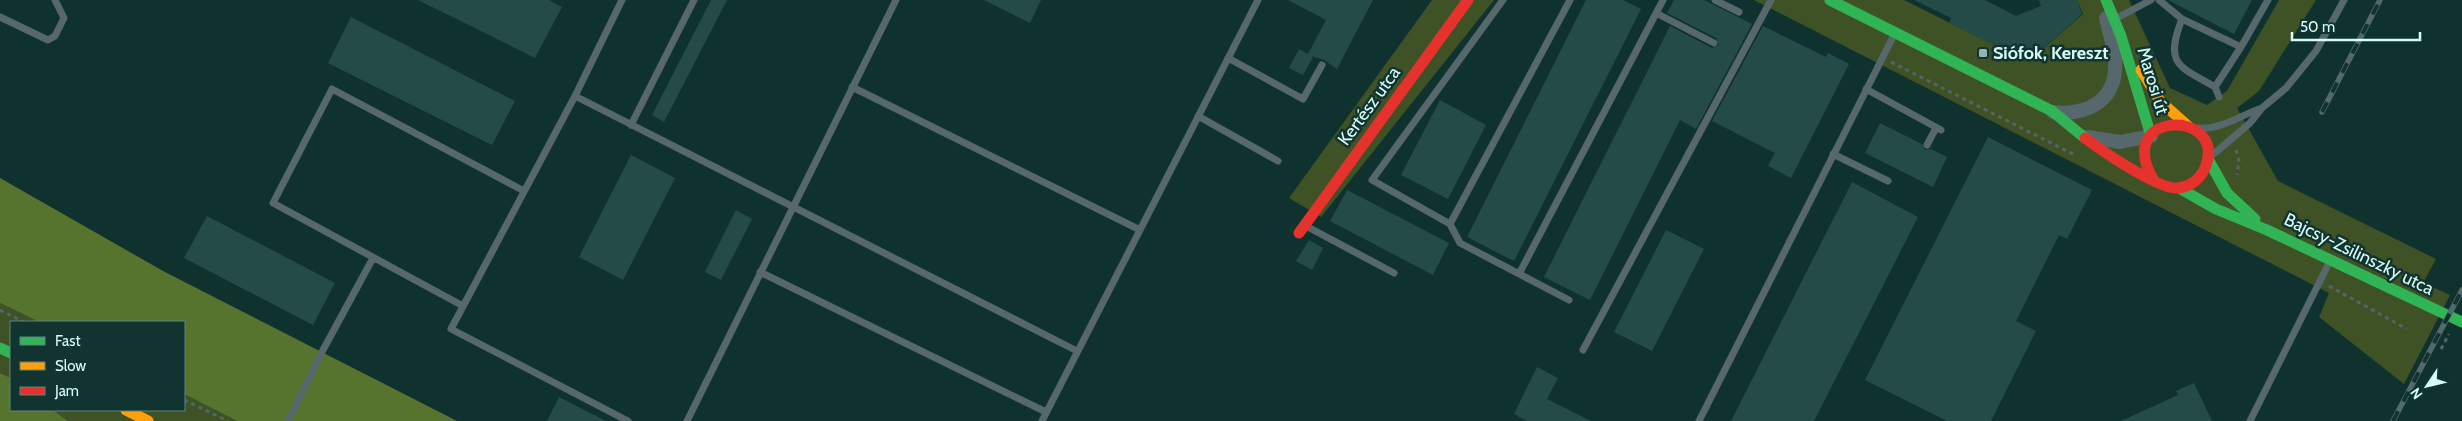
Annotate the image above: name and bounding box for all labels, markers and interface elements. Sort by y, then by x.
scale bar [2292,10,2420,42]
text: 50 m [2300,18,2335,36]
place label: Siófok, Kereszt [1993,42,2108,64]
street label: Marosi út [2132,45,2174,117]
marker: Siófok, Kereszt [1977,47,1989,59]
street label: Kertész utca [1333,62,1405,150]
street label: Bajcsy-Zsilinszky utca [2281,208,2438,300]
legend [10,321,185,411]
text: Fast [55,332,80,350]
text: Slow [55,357,86,375]
north arrow [2402,361,2452,411]
text: Jam [54,382,79,400]
text: N [2406,384,2427,403]

